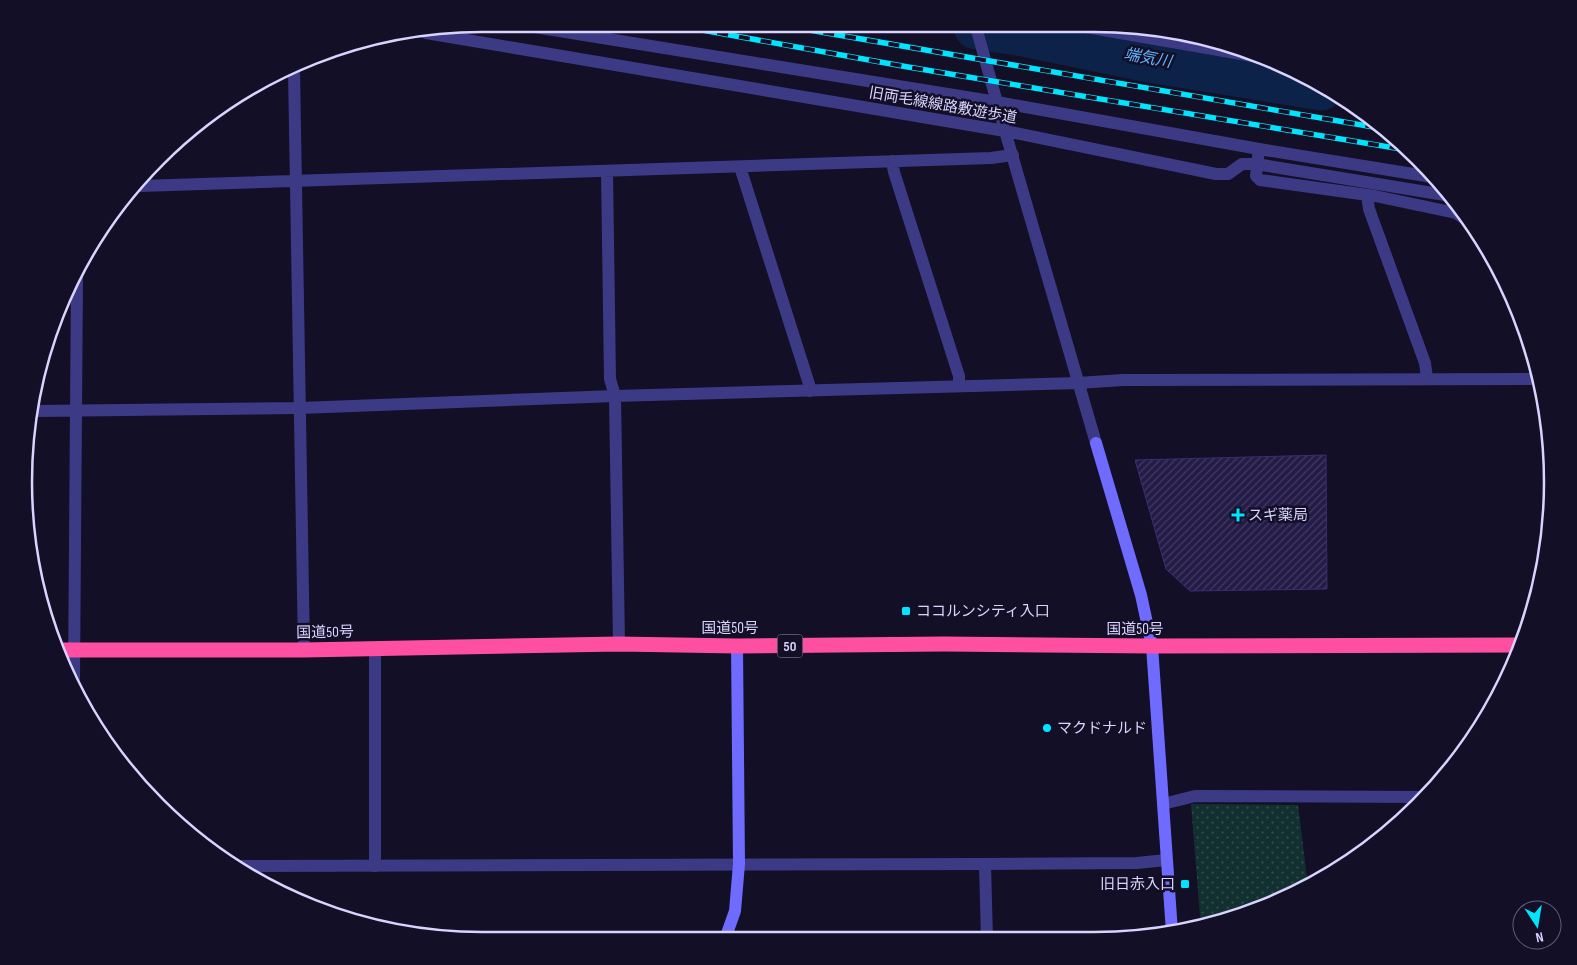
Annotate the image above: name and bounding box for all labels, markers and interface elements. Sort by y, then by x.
water label: 端気川 [1122,45,1175,72]
street label: 旧両毛線線路敷遊歩道 [867,83,1018,128]
place label: スギ薬局 [1248,506,1308,525]
marker: スギ薬局 [1232,509,1244,521]
place label: ココルンシティ入口 [916,602,1050,621]
marker: ココルンシティ入口 [900,605,912,617]
street label: 国道50号 [701,619,759,638]
street label: 国道50号 [1106,620,1164,639]
street label: 国道50号 [296,622,354,643]
road number: 50 [778,634,802,658]
place label: マクドナルド [1057,719,1147,738]
marker: マクドナルド [1041,722,1053,734]
place label: 旧日赤入口 [1100,875,1175,894]
marker: 旧日赤入口 [1179,878,1191,890]
north arrow [1512,900,1562,950]
text: N [1534,928,1545,946]

